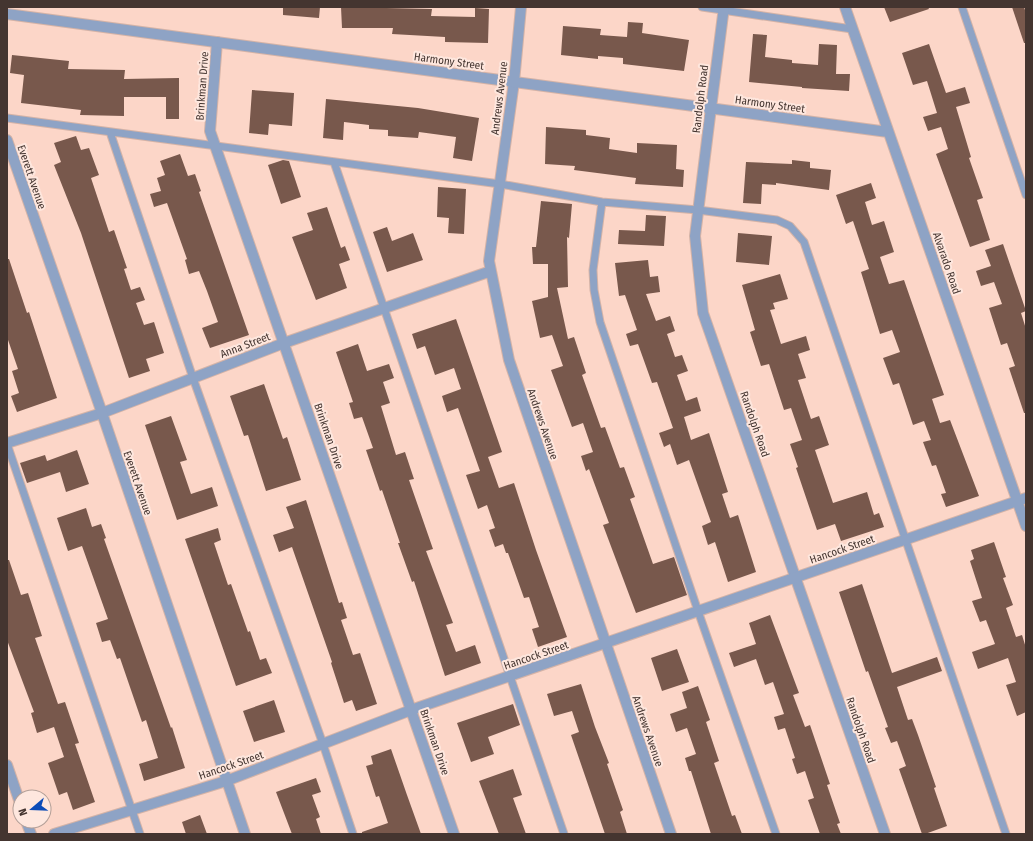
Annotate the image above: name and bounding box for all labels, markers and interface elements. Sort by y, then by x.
street label: Harmony Street [413,50,485,73]
street label: Brinkman Drive [194,51,211,121]
street label: Andrews Avenue [489,61,510,136]
street label: Randolph Road [690,64,711,134]
street label: Harmony Street [734,93,806,116]
street label: Everett Avenue [14,143,49,211]
street label: Alvarado Road [930,230,963,296]
street label: Anna Street [218,330,272,361]
street label: Andrews Avenue [524,387,561,461]
street label: Randolph Road [737,390,772,459]
street label: Brinkman Drive [311,401,346,471]
street label: Everett Avenue [120,449,155,517]
street label: Hancock Street [808,532,877,567]
street label: Hancock Street [502,638,571,673]
street label: Andrews Avenue [629,694,666,768]
street label: Randolph Road [843,696,878,765]
street label: Brinkman Drive [417,707,452,777]
street label: Hancock Street [197,748,266,783]
north arrow [12,789,52,829]
text: N [16,807,30,817]

